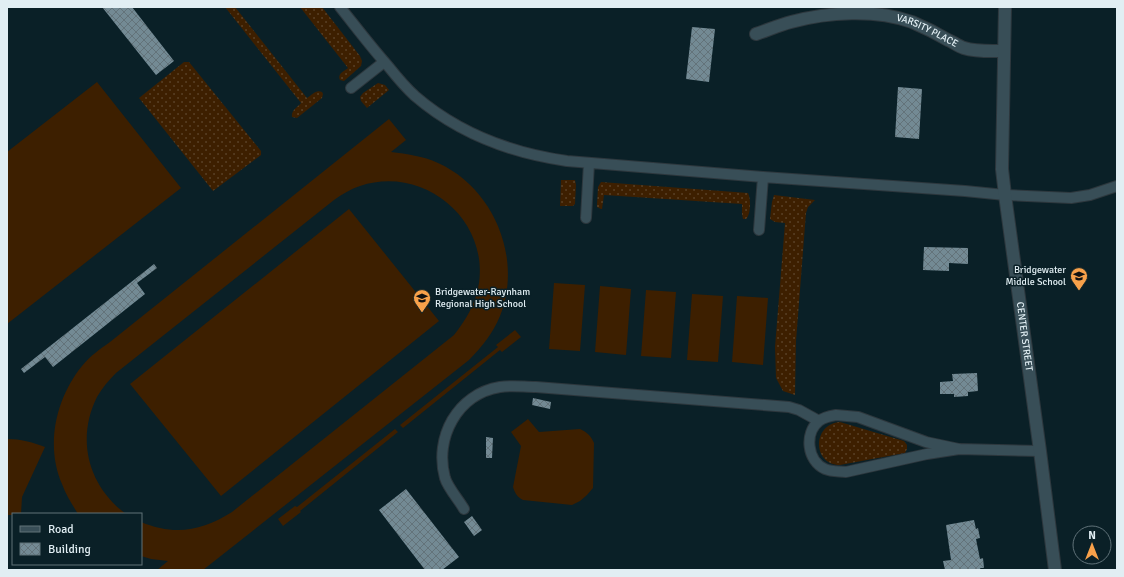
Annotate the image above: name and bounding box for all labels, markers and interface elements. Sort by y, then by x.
street label: VARSITY PLACE [895,12,960,50]
place label: Bridgewater Middle School [1006,264,1066,288]
school or university icon: Bridgewater Middle School [1069,266,1089,291]
place label: Bridgewater-Raynham Regional High School [435,286,530,310]
school or university icon: Bridgewater-Raynham Regional High School [412,288,432,313]
street label: CENTER STREET [1014,301,1035,372]
legend [12,513,142,565]
text: Road [48,522,74,537]
north arrow [1072,525,1112,565]
text: N [1088,529,1096,542]
text: Building [48,542,91,557]

